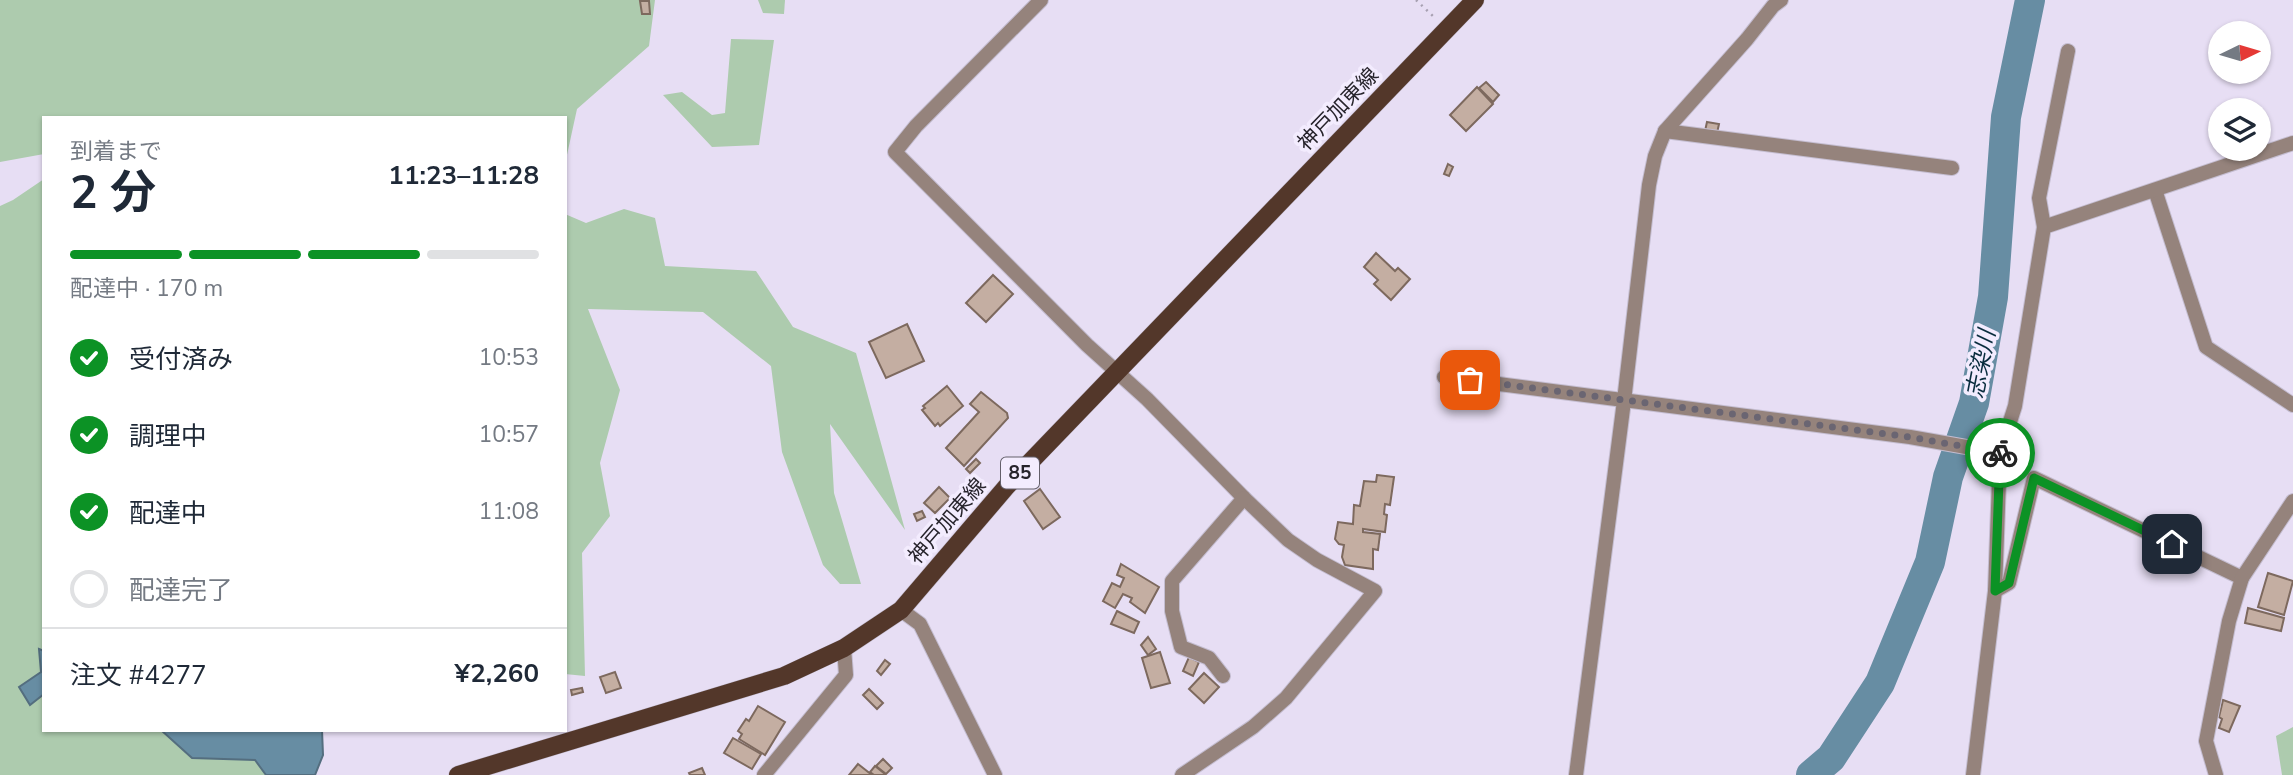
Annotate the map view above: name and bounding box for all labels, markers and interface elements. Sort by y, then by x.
north arrow [2208,21,2272,84]
map controls [2208,21,2271,161]
street label: 神戸加東線 [1291,62,1385,156]
button: layers [2208,98,2271,161]
text: 到着まで [70,136,162,167]
text: 11:23–11:28 [388,158,539,193]
text: 2 分 [70,161,156,224]
text: 配達中 · 170 m [70,273,223,304]
water label: 志染川 [1959,324,2003,401]
icon: check [70,339,108,377]
text: 受付済み [129,342,233,377]
text: 10:53 [479,342,539,373]
pin [1440,350,1500,410]
icon: bag [1451,361,1489,399]
icon: check [70,416,108,454]
courier [1965,418,2035,488]
text: 調理中 [129,419,207,454]
text: 10:57 [479,419,539,450]
icon: bike [1981,434,2019,472]
road number: 85 [1001,458,1039,488]
street label: 神戸加東線 [902,472,992,570]
icon: check [70,493,108,531]
text: 配達中 [129,496,207,531]
text: 11:08 [479,496,539,527]
pin [2142,514,2202,574]
icon: home [2153,525,2191,563]
text: 配達完了 [129,573,233,608]
text: ¥2,260 [455,656,539,691]
text: 注文 #4277 [70,658,207,693]

